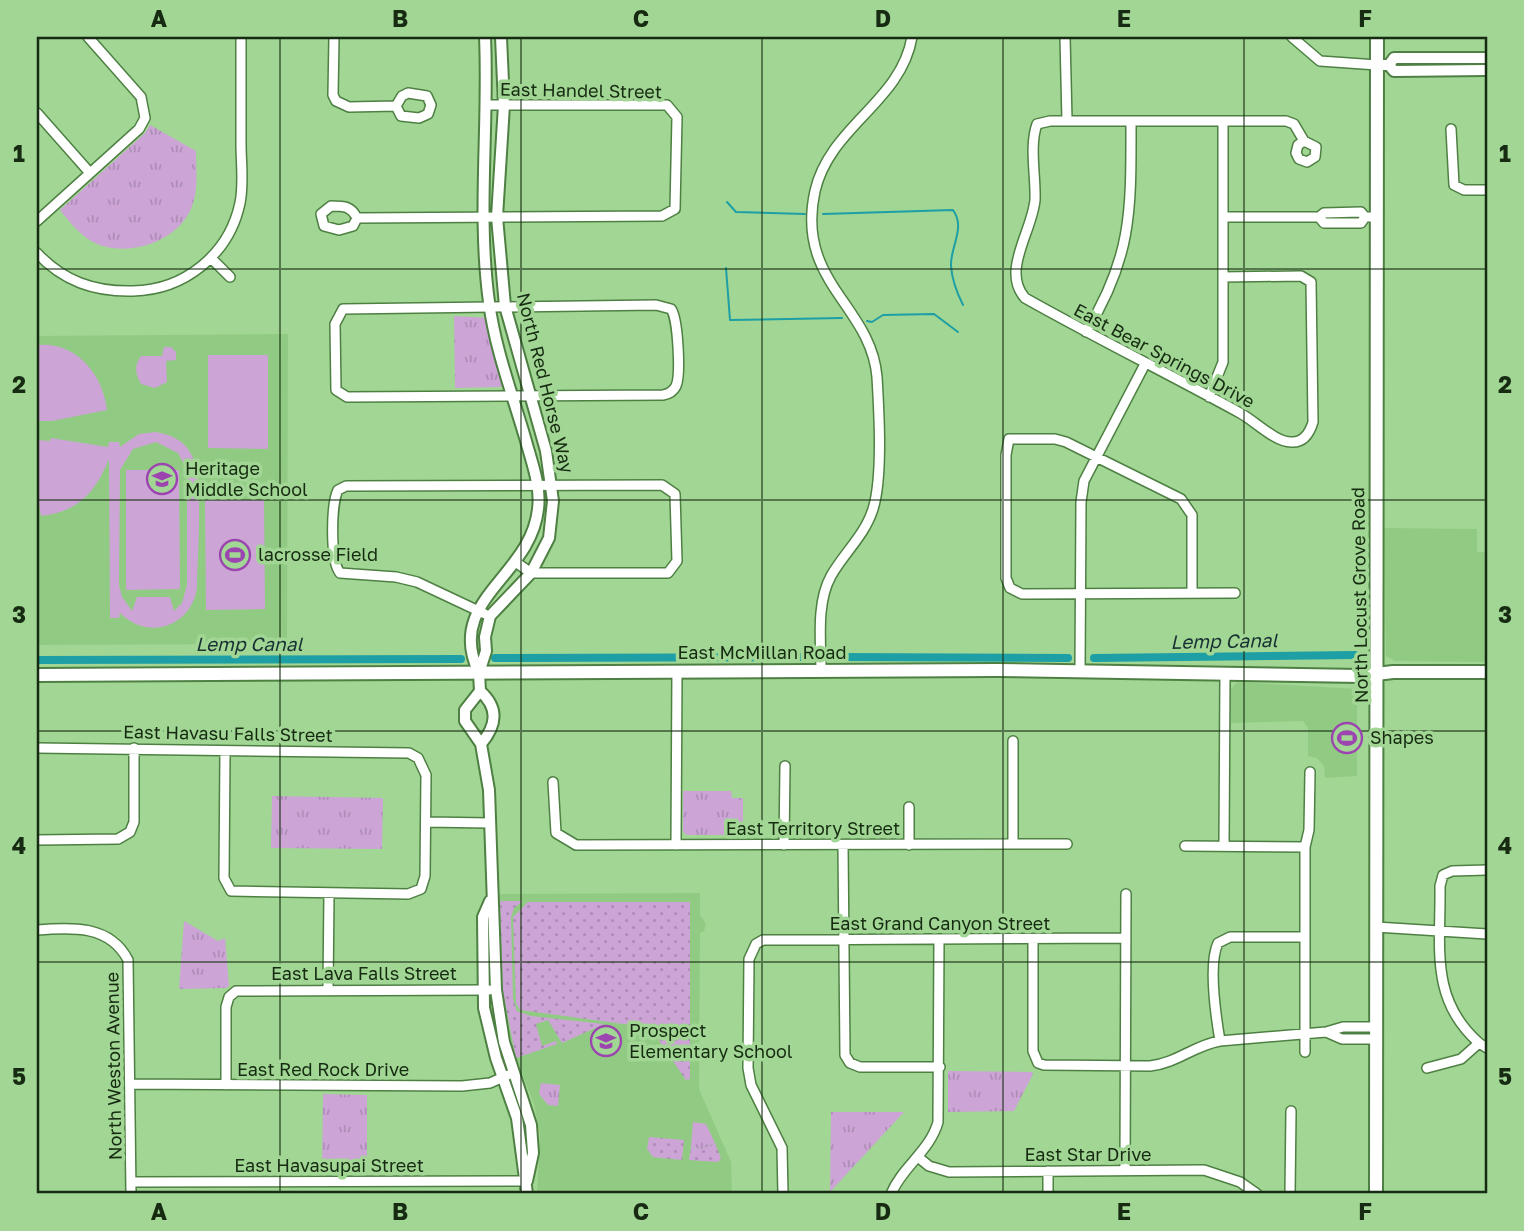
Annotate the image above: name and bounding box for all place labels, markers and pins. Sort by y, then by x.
place label: Heritage Middle School [185,457,308,500]
school or university icon: Heritage Middle School [145,462,179,496]
sports icon: lacrosse Field [218,538,252,572]
place label: lacrosse Field [258,543,378,565]
sports icon: Shapes [1330,721,1364,755]
place label: Shapes [1370,726,1434,748]
place label: Prospect Elementary School [629,1019,793,1062]
school or university icon: Prospect Elementary School [589,1024,623,1058]

